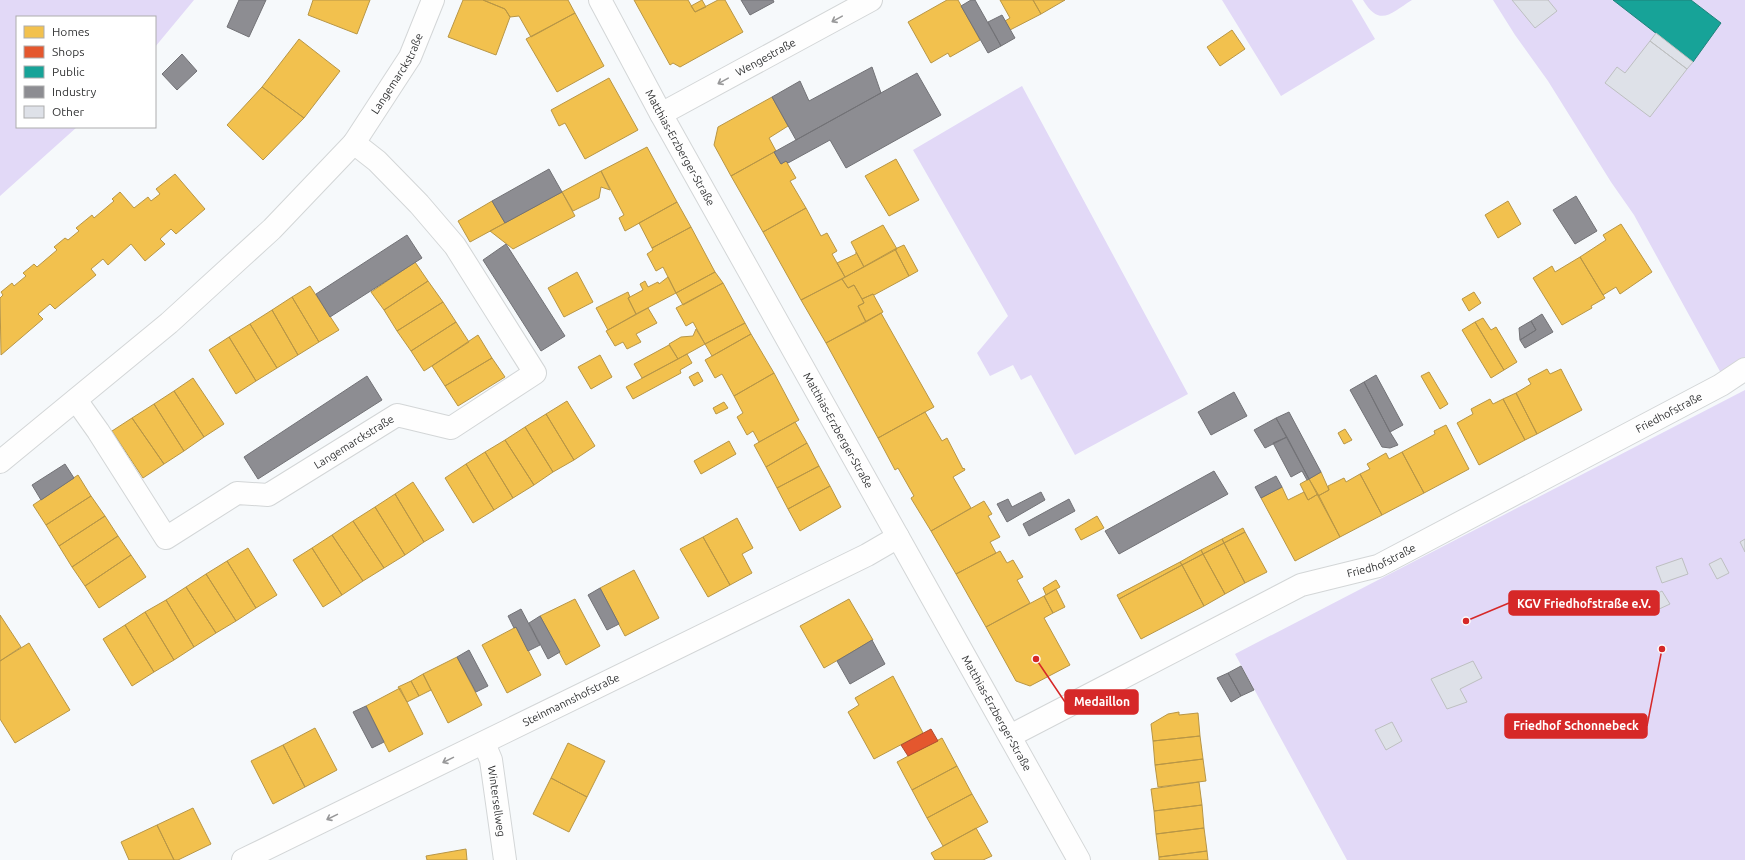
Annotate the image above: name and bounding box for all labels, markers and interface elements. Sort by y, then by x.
one-way arrow [831,15,843,23]
legend [16,16,156,128]
text: Homes [52,25,90,38]
street label: Langemarckstraße [369,31,425,116]
street label: Wengestraße [734,36,798,78]
text: Shops [52,45,84,58]
text: Public [52,65,85,78]
one-way arrow [717,78,729,86]
text: Industry [52,85,97,98]
street label: Matthias-Erzberger-Straße [643,88,717,208]
text: Other [52,105,85,118]
street label: Matthias-Erzberger-Straße [801,370,875,490]
street label: Friedhofstraße [1634,390,1704,435]
street label: Langemarckstraße [312,412,396,471]
street label: Friedhofstraße [1346,541,1418,579]
callout: KGV Friedhofstraße e.V. [1509,591,1659,615]
text: KGV Friedhofstraße e.V. [1517,597,1651,610]
street label: Matthias-Erzberger-Straße [959,653,1034,773]
street label: Steinmannshofstraße [521,671,621,728]
callout: Medaillon [1065,690,1138,714]
text: Medaillon [1074,695,1130,708]
callout: Friedhof Schonnebeck [1505,714,1647,738]
text: Friedhof Schonnebeck [1513,719,1639,732]
one-way arrow [443,757,455,764]
street label: Wintersellweg [486,765,508,837]
one-way arrow [326,814,338,821]

